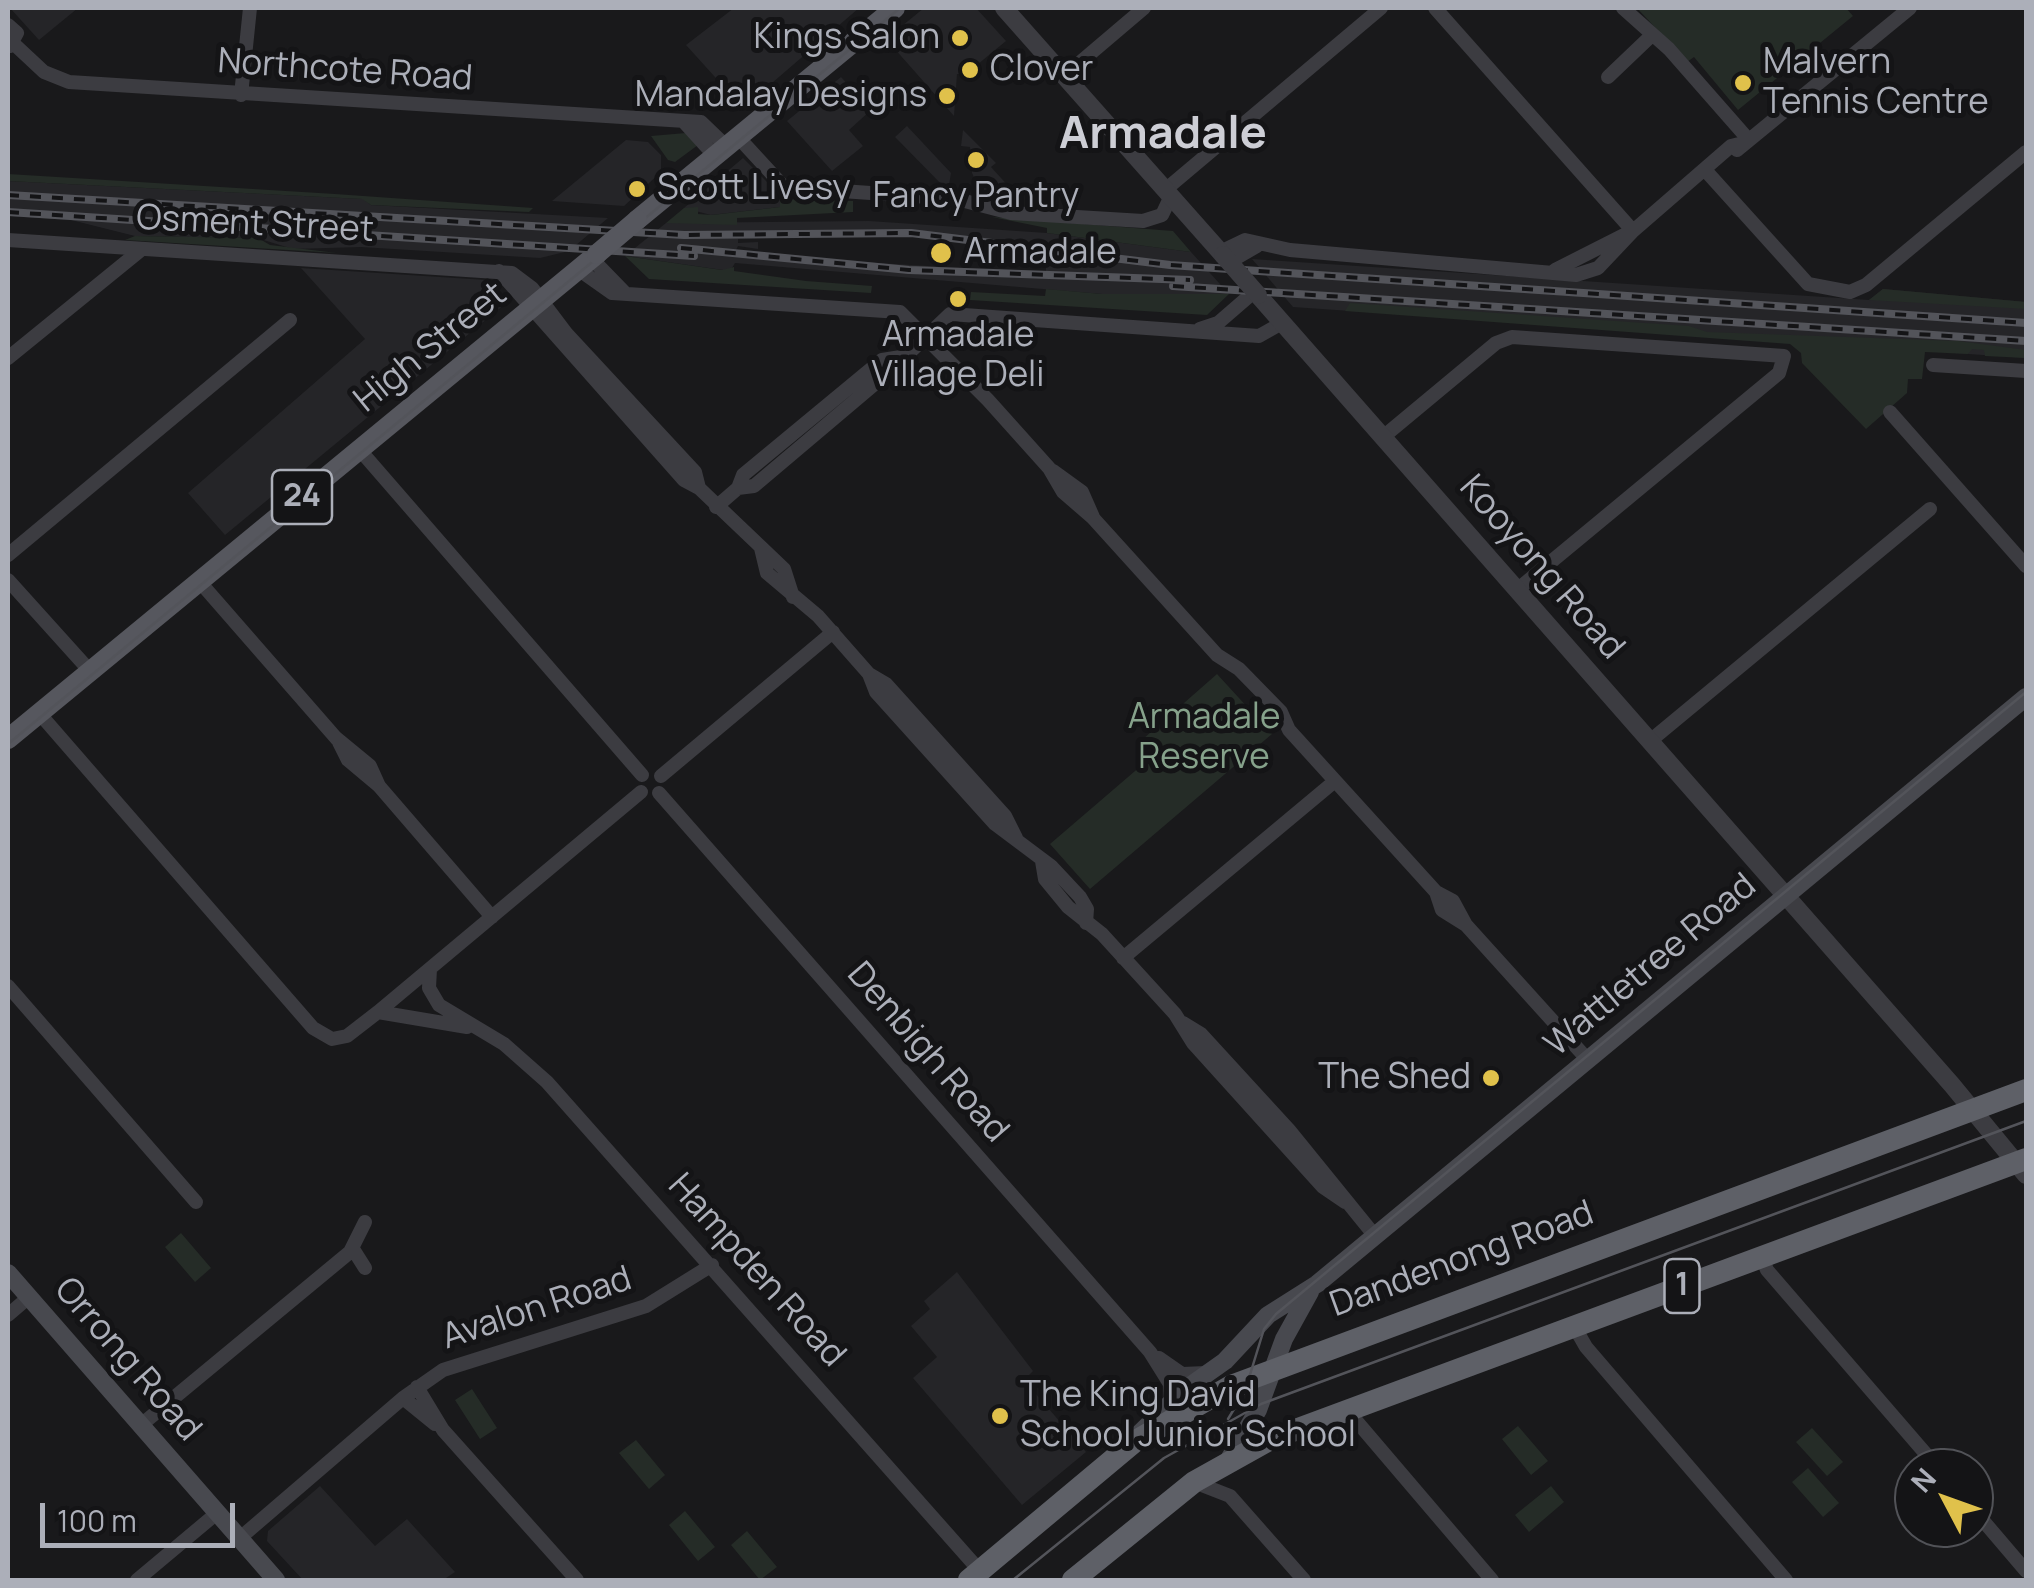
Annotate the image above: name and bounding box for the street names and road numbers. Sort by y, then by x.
street label: Northcote Road [216,41,474,101]
street label: Osment Street [135,198,375,252]
street label: High Street [347,274,515,422]
street label: Kooyong Road [1450,467,1632,669]
road number: 24 [272,470,332,524]
street label: Wattletree Road [1537,866,1765,1066]
street label: Denbigh Road [837,954,1017,1152]
street label: Hampden Road [658,1166,854,1376]
street label: Dandenong Road [1325,1193,1599,1327]
street label: Avalon Road [437,1259,637,1359]
road number: 1 [1664,1259,1700,1313]
street label: Orrong Road [45,1270,209,1450]

